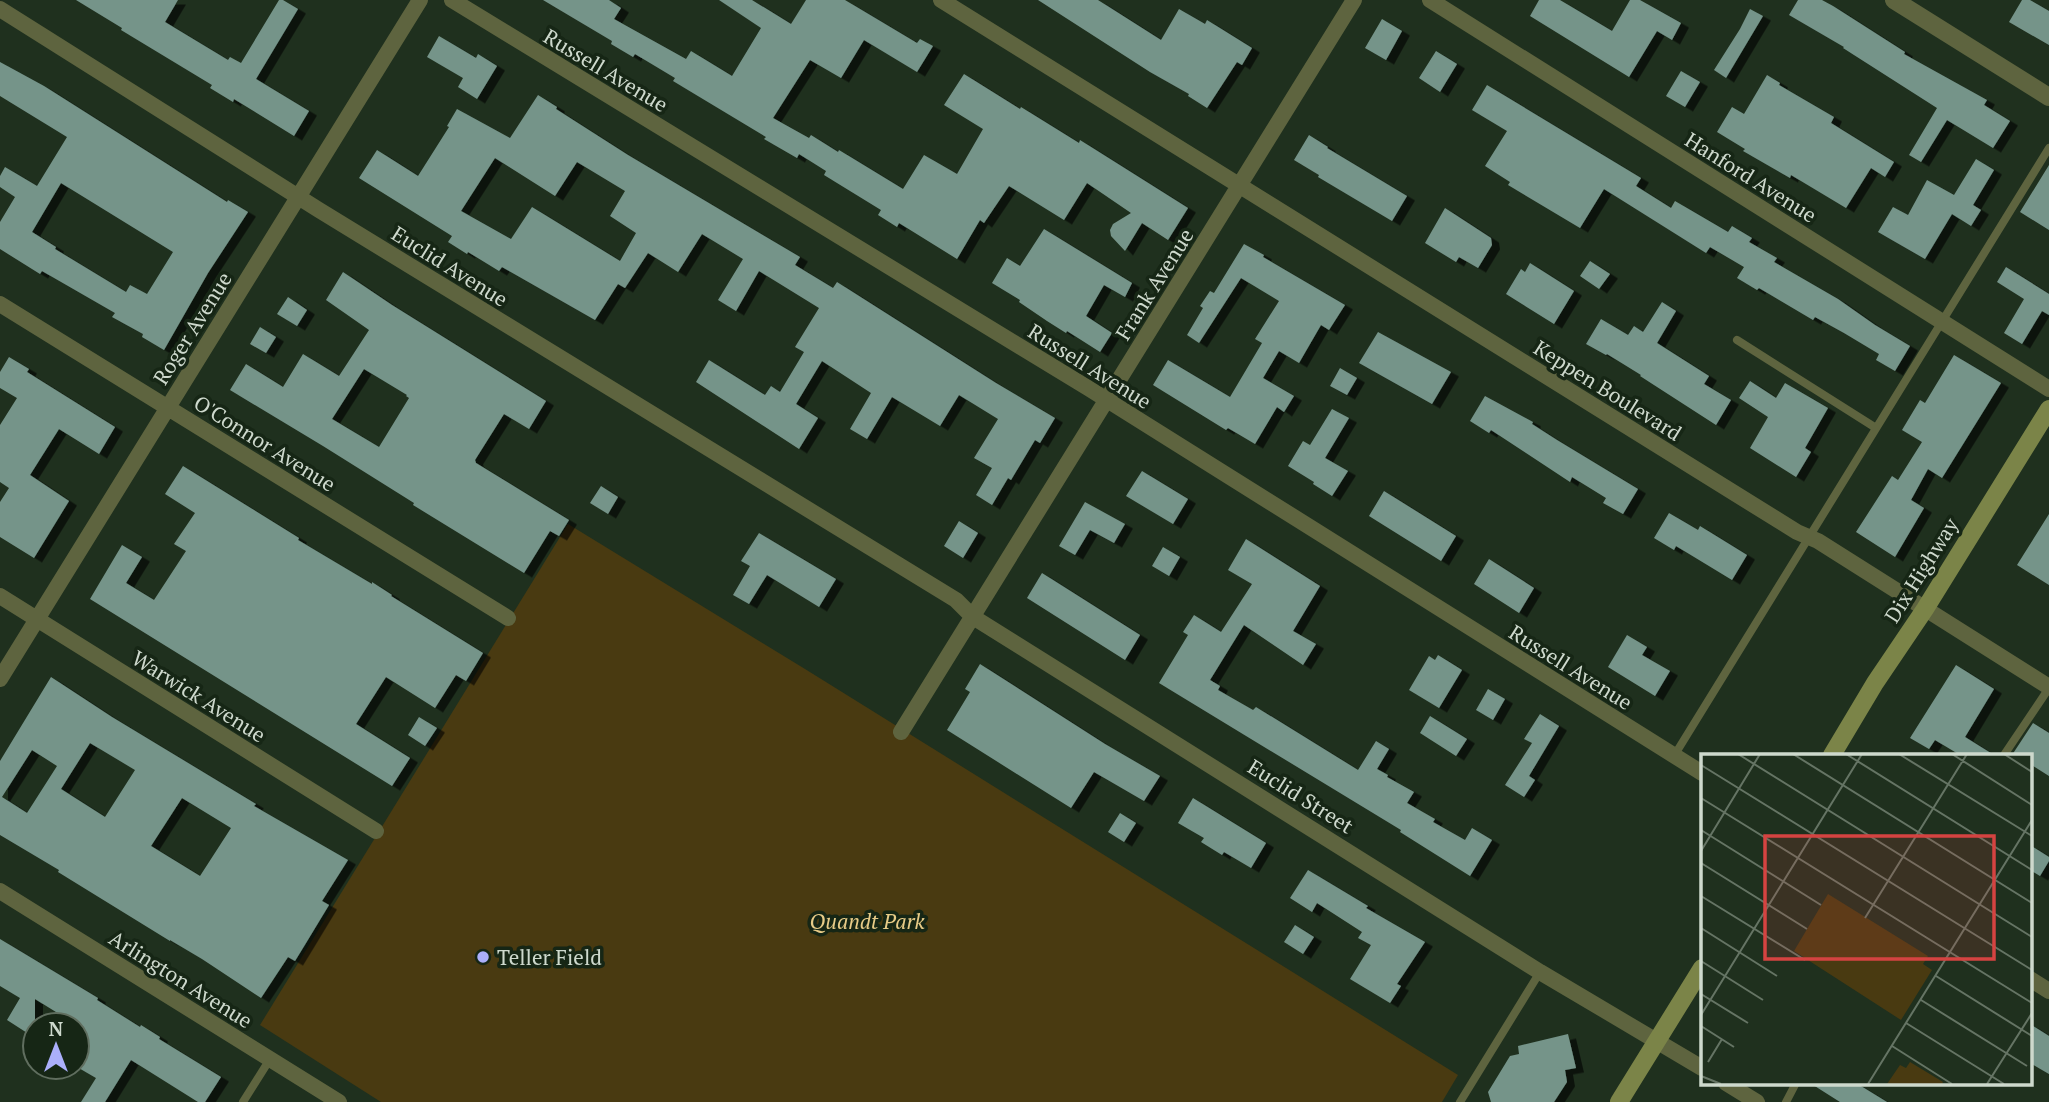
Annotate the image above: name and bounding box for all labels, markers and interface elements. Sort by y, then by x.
street label: Russell Avenue [539,22,673,118]
street label: Hanford Avenue [1680,125,1822,229]
street label: Euclid Avenue [387,219,513,313]
street label: Frank Avenue [1109,223,1199,345]
street label: Roger Avenue [146,266,238,390]
street label: Russell Avenue [1023,317,1157,415]
street label: Keppen Boulevard [1529,333,1687,447]
street label: O'Connor Avenue [189,388,341,498]
street label: Dix Highway [1878,512,1965,628]
street label: Russell Avenue [1504,618,1638,716]
street label: Warwick Avenue [127,644,271,748]
street label: Euclid Street [1243,752,1359,840]
inset map [1701,754,2032,1084]
park label: Quandt Park [809,907,925,935]
street label: Arlington Avenue [104,924,258,1034]
place label: Teller Field [497,943,602,971]
marker: Teller Field [475,949,491,965]
north arrow [21,1011,91,1081]
text: N [49,1016,64,1041]

